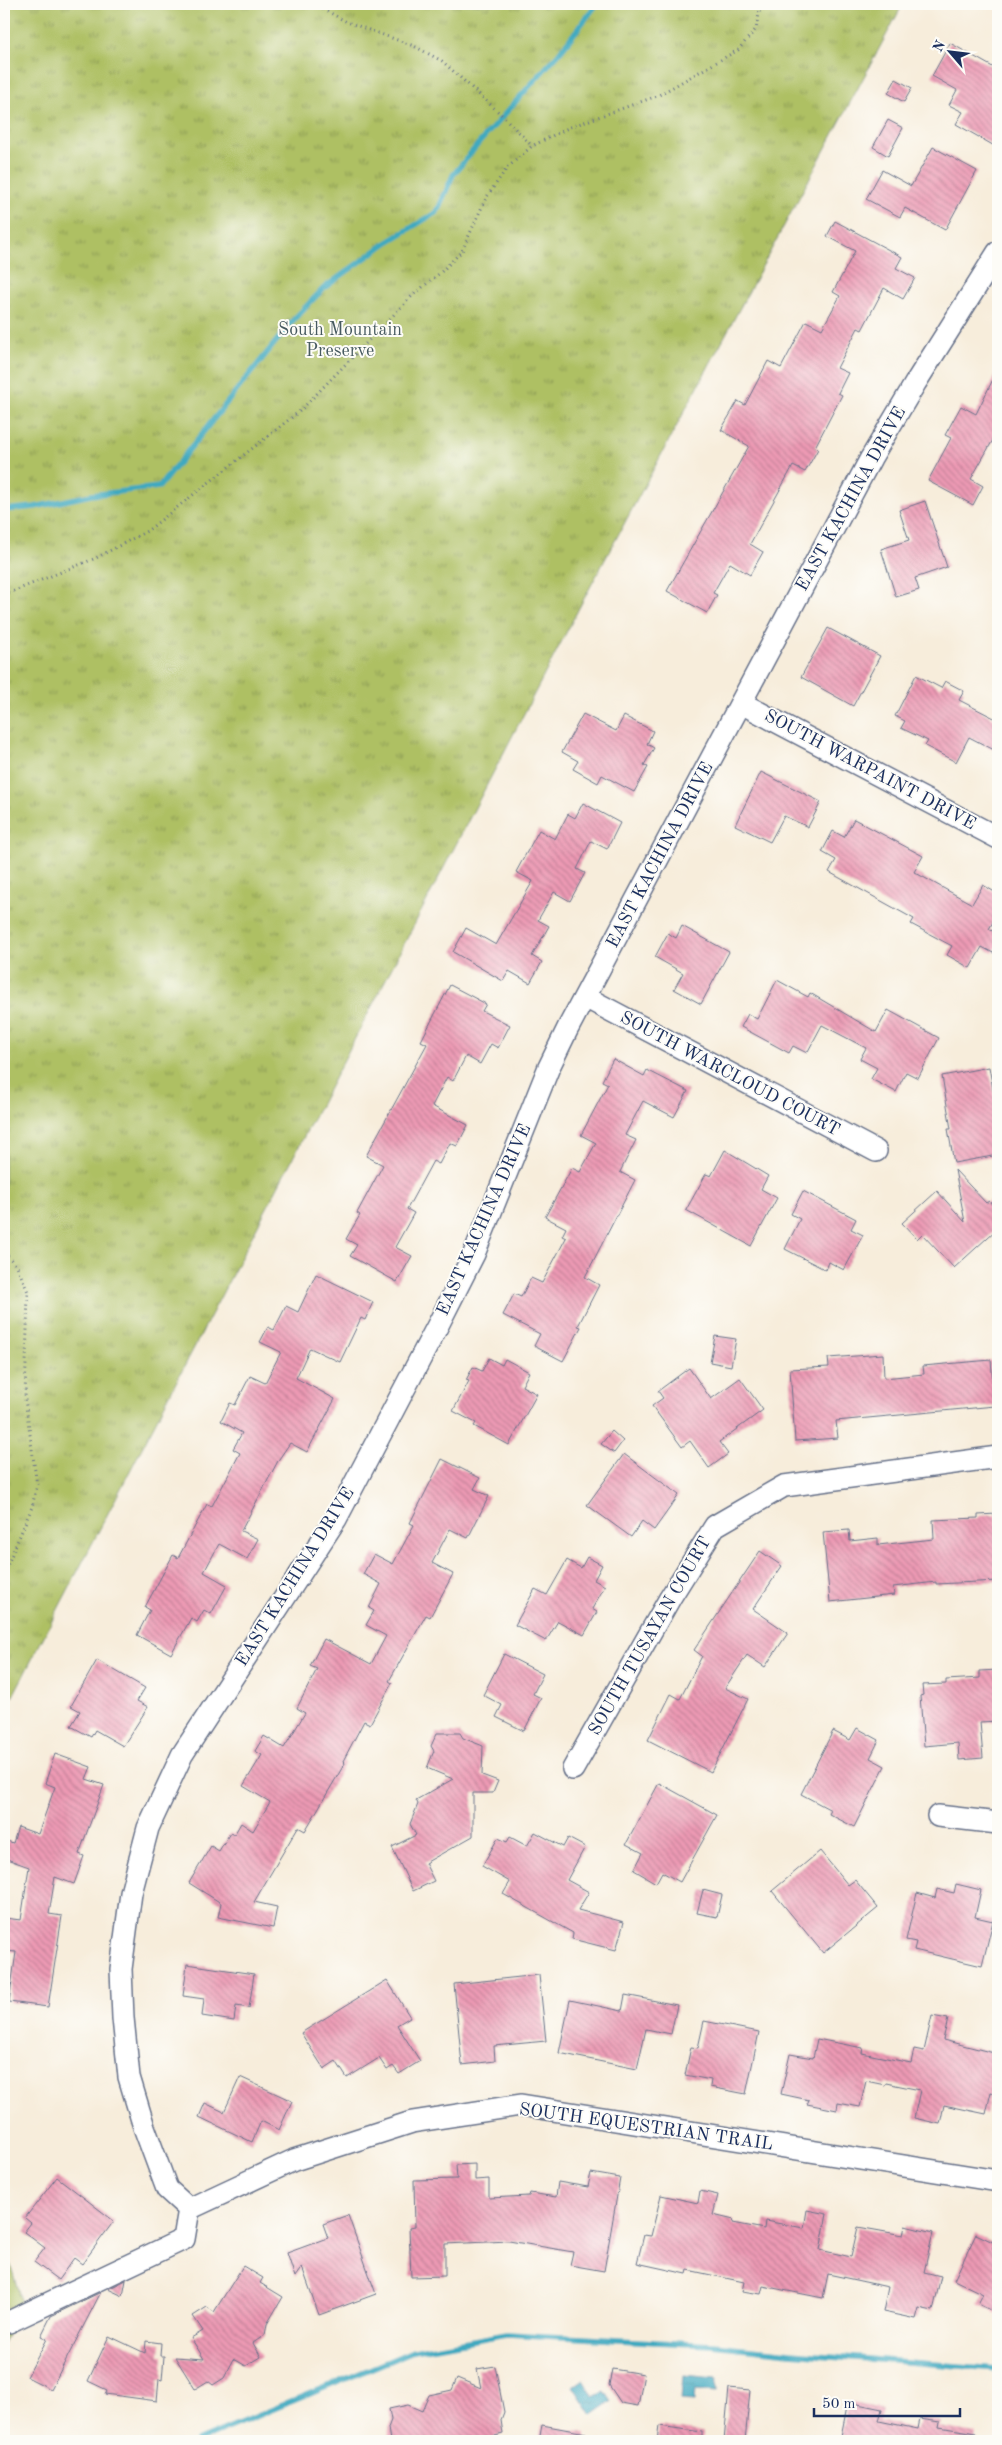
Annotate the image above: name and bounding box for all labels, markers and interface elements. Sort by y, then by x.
north arrow [924,28,974,78]
text: N [931,38,948,54]
park label: South Mountain Preserve [278,321,402,360]
street label: EAST KACHINA DRIVE [793,404,909,594]
street label: SOUTH WARPAINT DRIVE [761,707,979,833]
street label: EAST KACHINA DRIVE [603,759,717,951]
street label: SOUTH WARCLOUD COURT [617,1008,843,1140]
street label: EAST KACHINA DRIVE [434,1122,534,1318]
street label: EAST KACHINA DRIVE [232,1484,358,1670]
street label: SOUTH TUSAYAN COURT [586,1534,714,1738]
street label: SOUTH EQUESTRIAN TRAIL [518,2100,774,2154]
scale bar [814,2385,961,2417]
text: 50 m [822,2397,856,2412]

